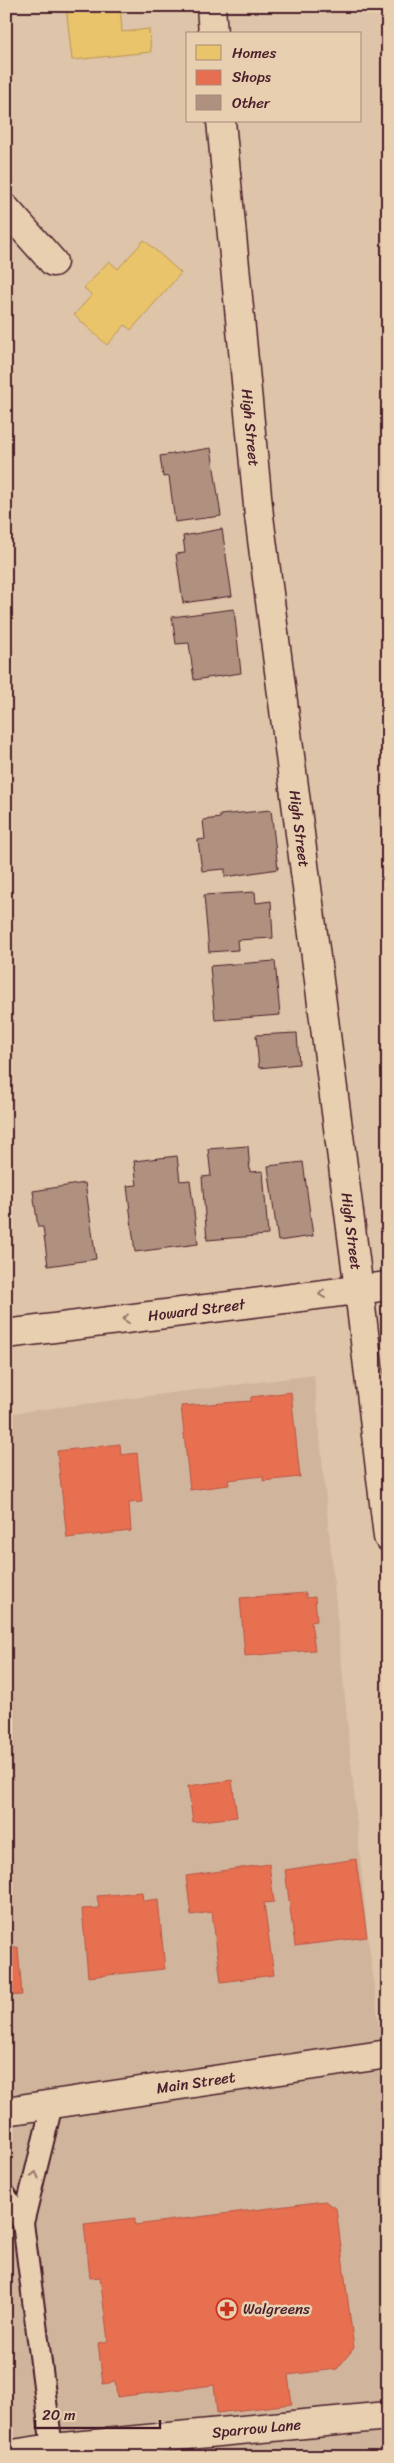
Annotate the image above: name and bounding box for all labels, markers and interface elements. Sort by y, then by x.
legend [186,32,362,122]
text: Homes [232,40,276,66]
text: Shops [232,64,272,90]
text: Other [232,90,271,116]
street label: High Street [234,388,267,468]
street label: High Street [282,788,317,869]
street label: High Street [334,1191,369,1272]
one-way arrow [318,1288,326,1299]
street label: Howard Street [146,1291,248,1329]
one-way arrow [122,1313,130,1324]
street label: Main Street [155,2064,238,2101]
one-way arrow [29,2172,39,2180]
place label: Walgreens [243,2296,310,2322]
pharmacy icon: Walgreens [215,2297,239,2321]
scale bar [35,2398,160,2430]
text: 20 m [42,2402,76,2428]
street label: Sparrow Lane [211,2411,303,2446]

